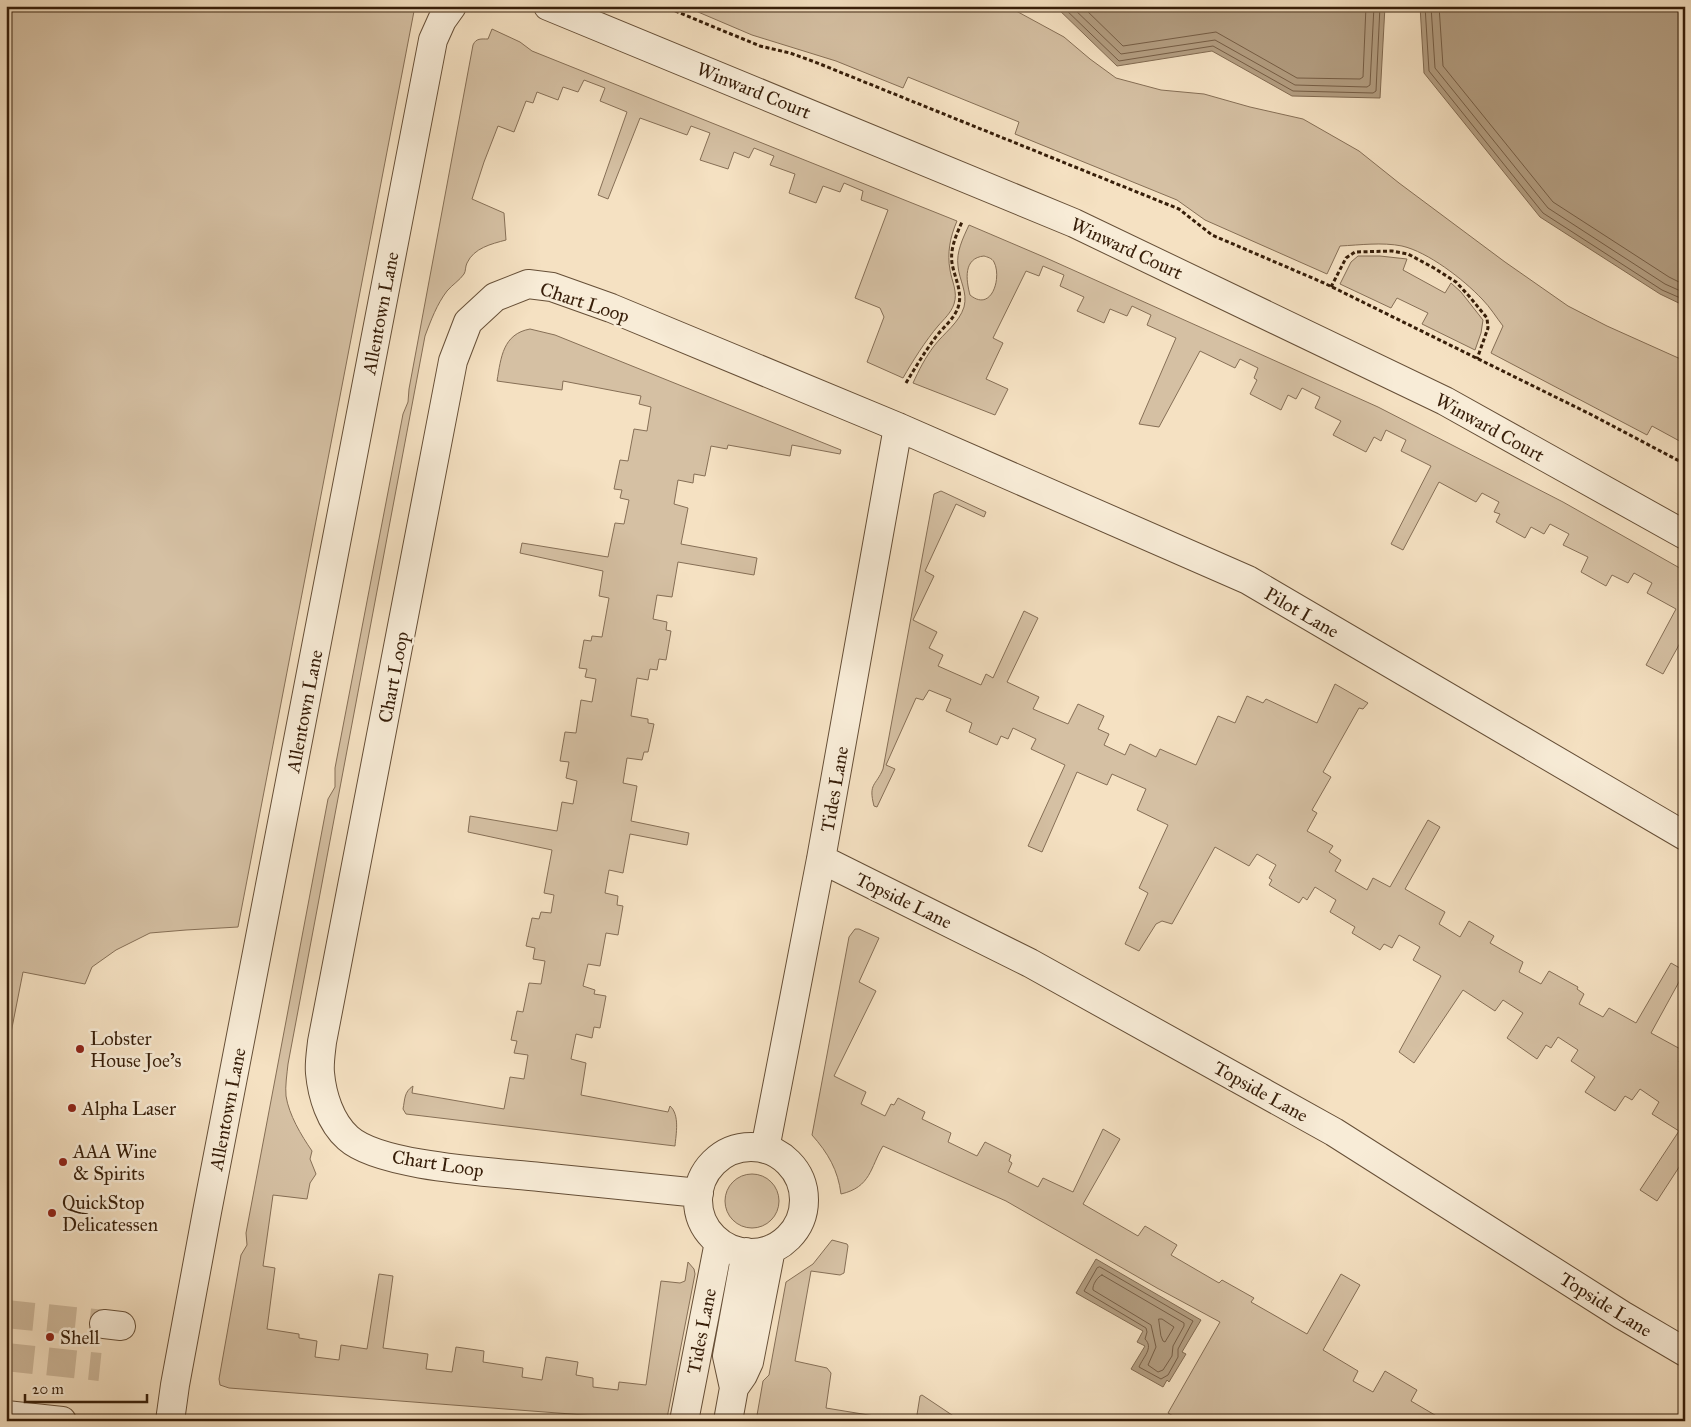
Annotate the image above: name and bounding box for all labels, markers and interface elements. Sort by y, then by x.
street label: Winward Court [693,57,814,124]
street label: Winward Court [1067,212,1187,285]
street label: Allentown Lane [357,250,404,377]
street label: Chart Loop [537,277,632,328]
street label: Winward Court [1431,388,1549,467]
street label: Pilot Lane [1261,582,1343,643]
street label: Chart Loop [373,630,414,725]
street label: Allentown Lane [281,648,328,775]
street label: Tides Lane [816,744,853,834]
street label: Topside Lane [852,867,956,934]
place label: Lobster House Joe's [90,1027,181,1073]
marker: Lobster House Joe's [74,1043,86,1055]
street label: Allentown Lane [204,1046,251,1173]
street label: Topside Lane [1209,1056,1312,1127]
place label: Alpha Laser [81,1097,177,1120]
marker: Alpha Laser [66,1102,78,1114]
place label: AAA Wine & Spirits [72,1140,157,1185]
street label: Chart Loop [390,1145,485,1182]
marker: AAA Wine & Spirits [57,1156,69,1168]
place label: QuickStop Delicatessen [62,1191,158,1236]
marker: QuickStop Delicatessen [46,1207,58,1219]
street label: Topside Lane [1555,1267,1656,1342]
street label: Tides Lane [682,1286,721,1376]
place label: Shell [60,1326,100,1349]
marker: Shell [44,1331,56,1343]
scale bar [25,1372,148,1404]
text: 20 m [32,1380,64,1398]

